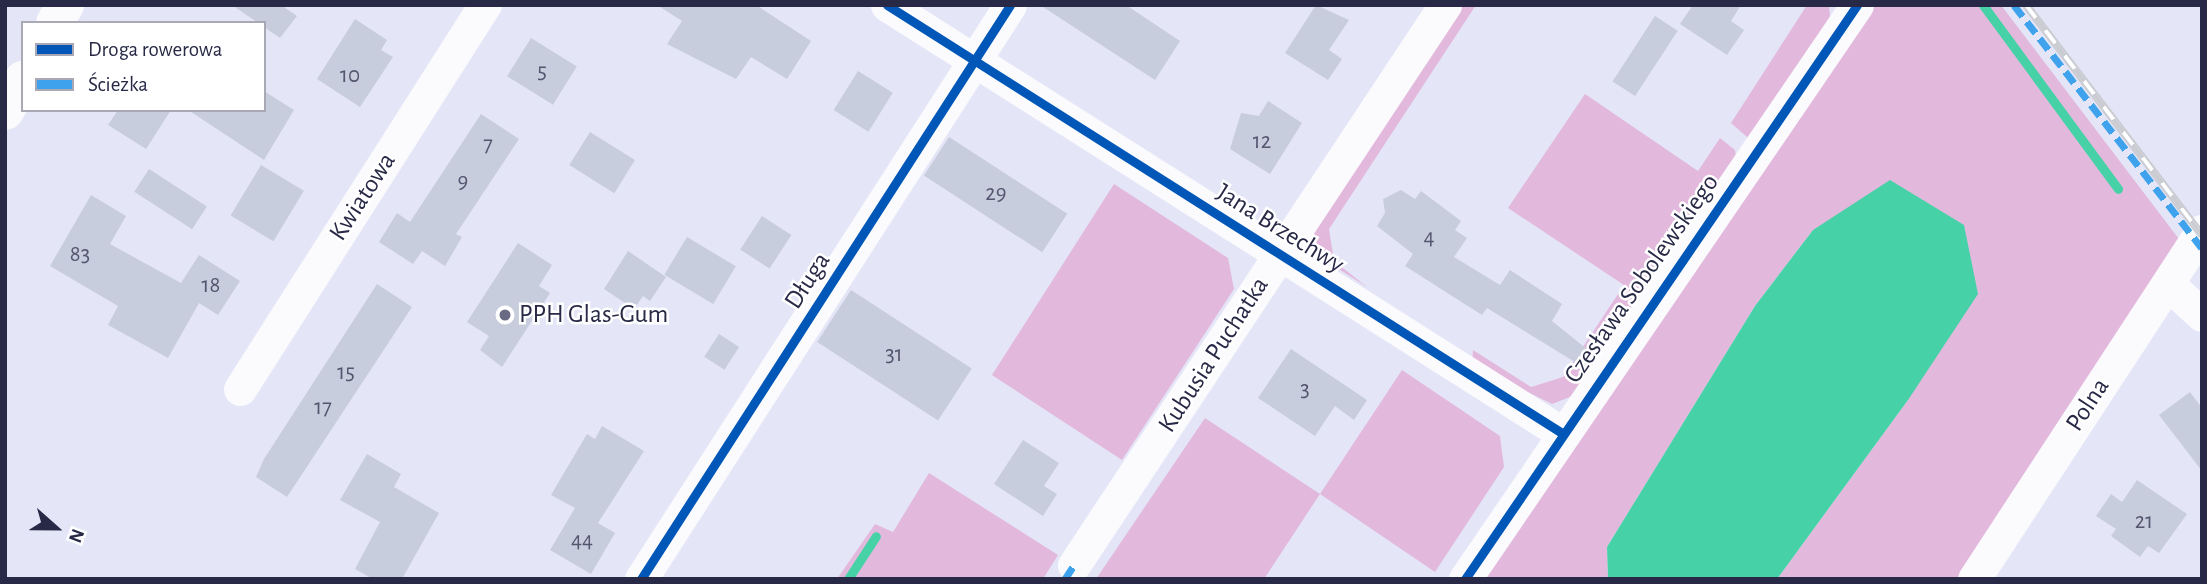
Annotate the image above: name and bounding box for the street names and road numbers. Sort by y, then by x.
street label: Kwiatowa [323,147,403,247]
street label: Czesława Sobolewskiego [1558,168,1726,390]
street label: Jana Brzechwy [1210,177,1350,281]
street label: Długa [778,247,838,315]
street label: Kubusia Puchatka [1152,271,1276,439]
street label: Polna [2059,373,2117,437]

